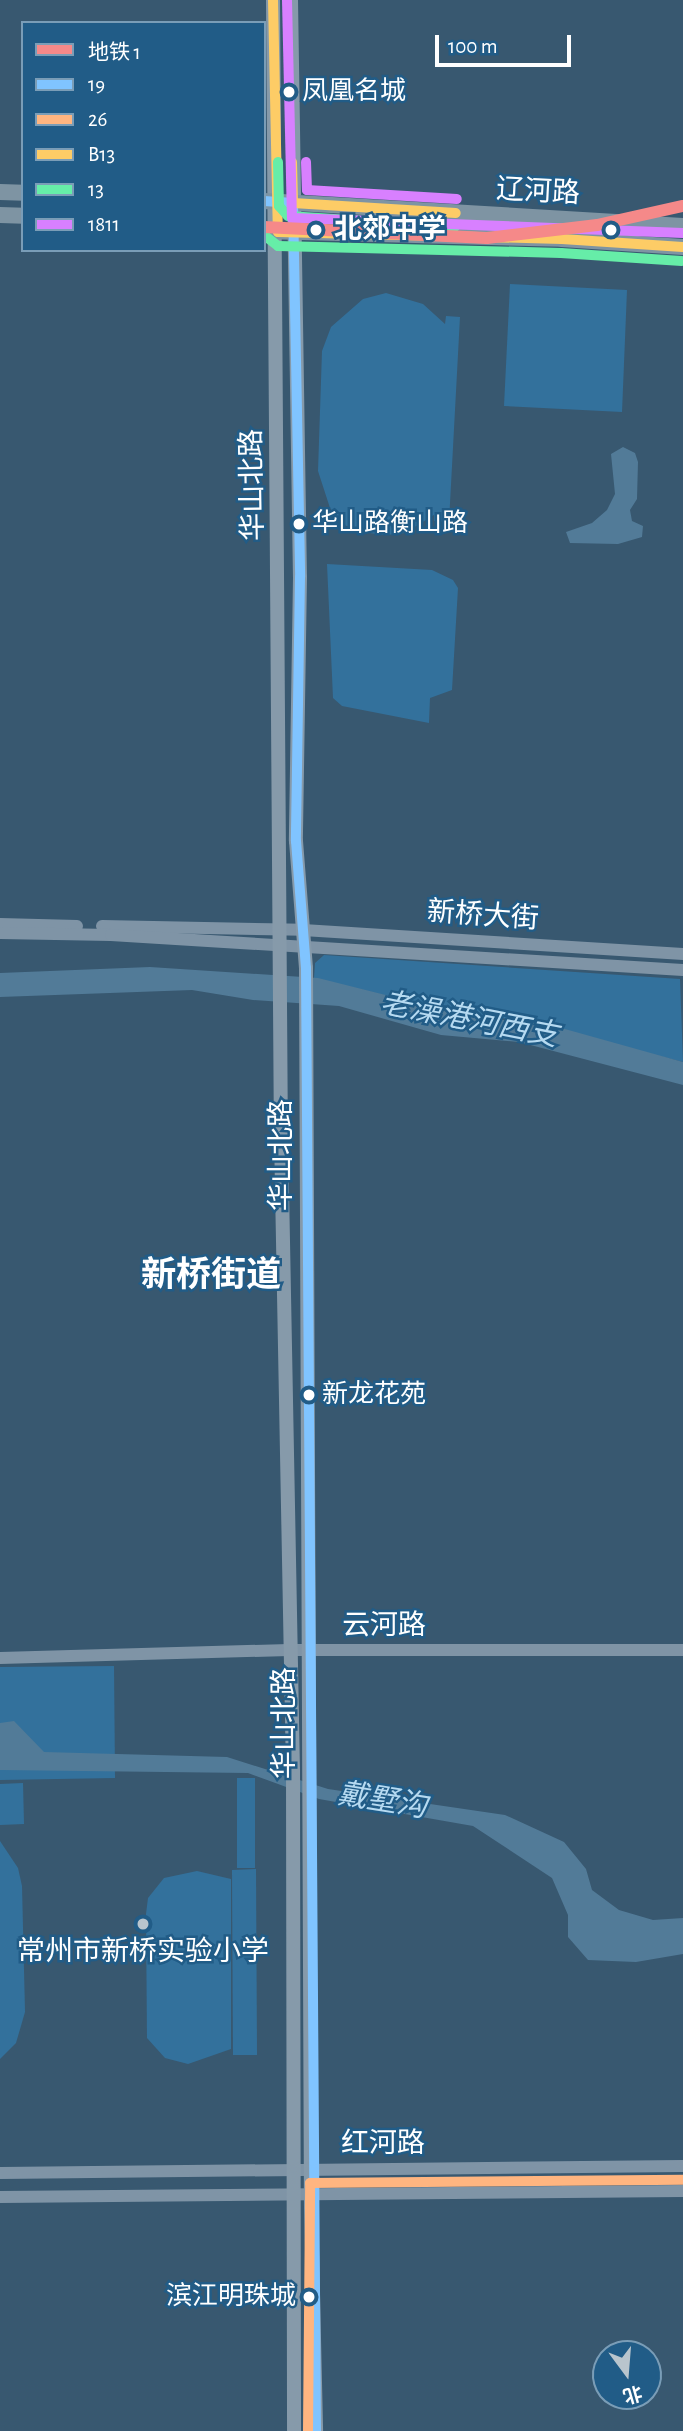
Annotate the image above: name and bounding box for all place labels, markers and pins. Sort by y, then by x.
place label: 凤凰名城 [302,76,406,108]
marker: 凤凰名城 [282,85,296,99]
place label: 北郊中学 [334,213,446,247]
marker: 北郊中学 [304,218,328,242]
unlabelled marker [604,223,618,237]
place label: 华山路衡山路 [312,508,468,540]
marker: 华山路衡山路 [292,517,306,531]
place label: 新龙花苑 [322,1379,426,1411]
marker: 新龙花苑 [302,1388,316,1402]
marker: 常州市新桥实验小学 [135,1916,151,1932]
place label: 常州市新桥实验小学 [17,1935,269,1969]
place label: 滨江明珠城 [166,2281,296,2313]
marker: 滨江明珠城 [302,2290,316,2304]

